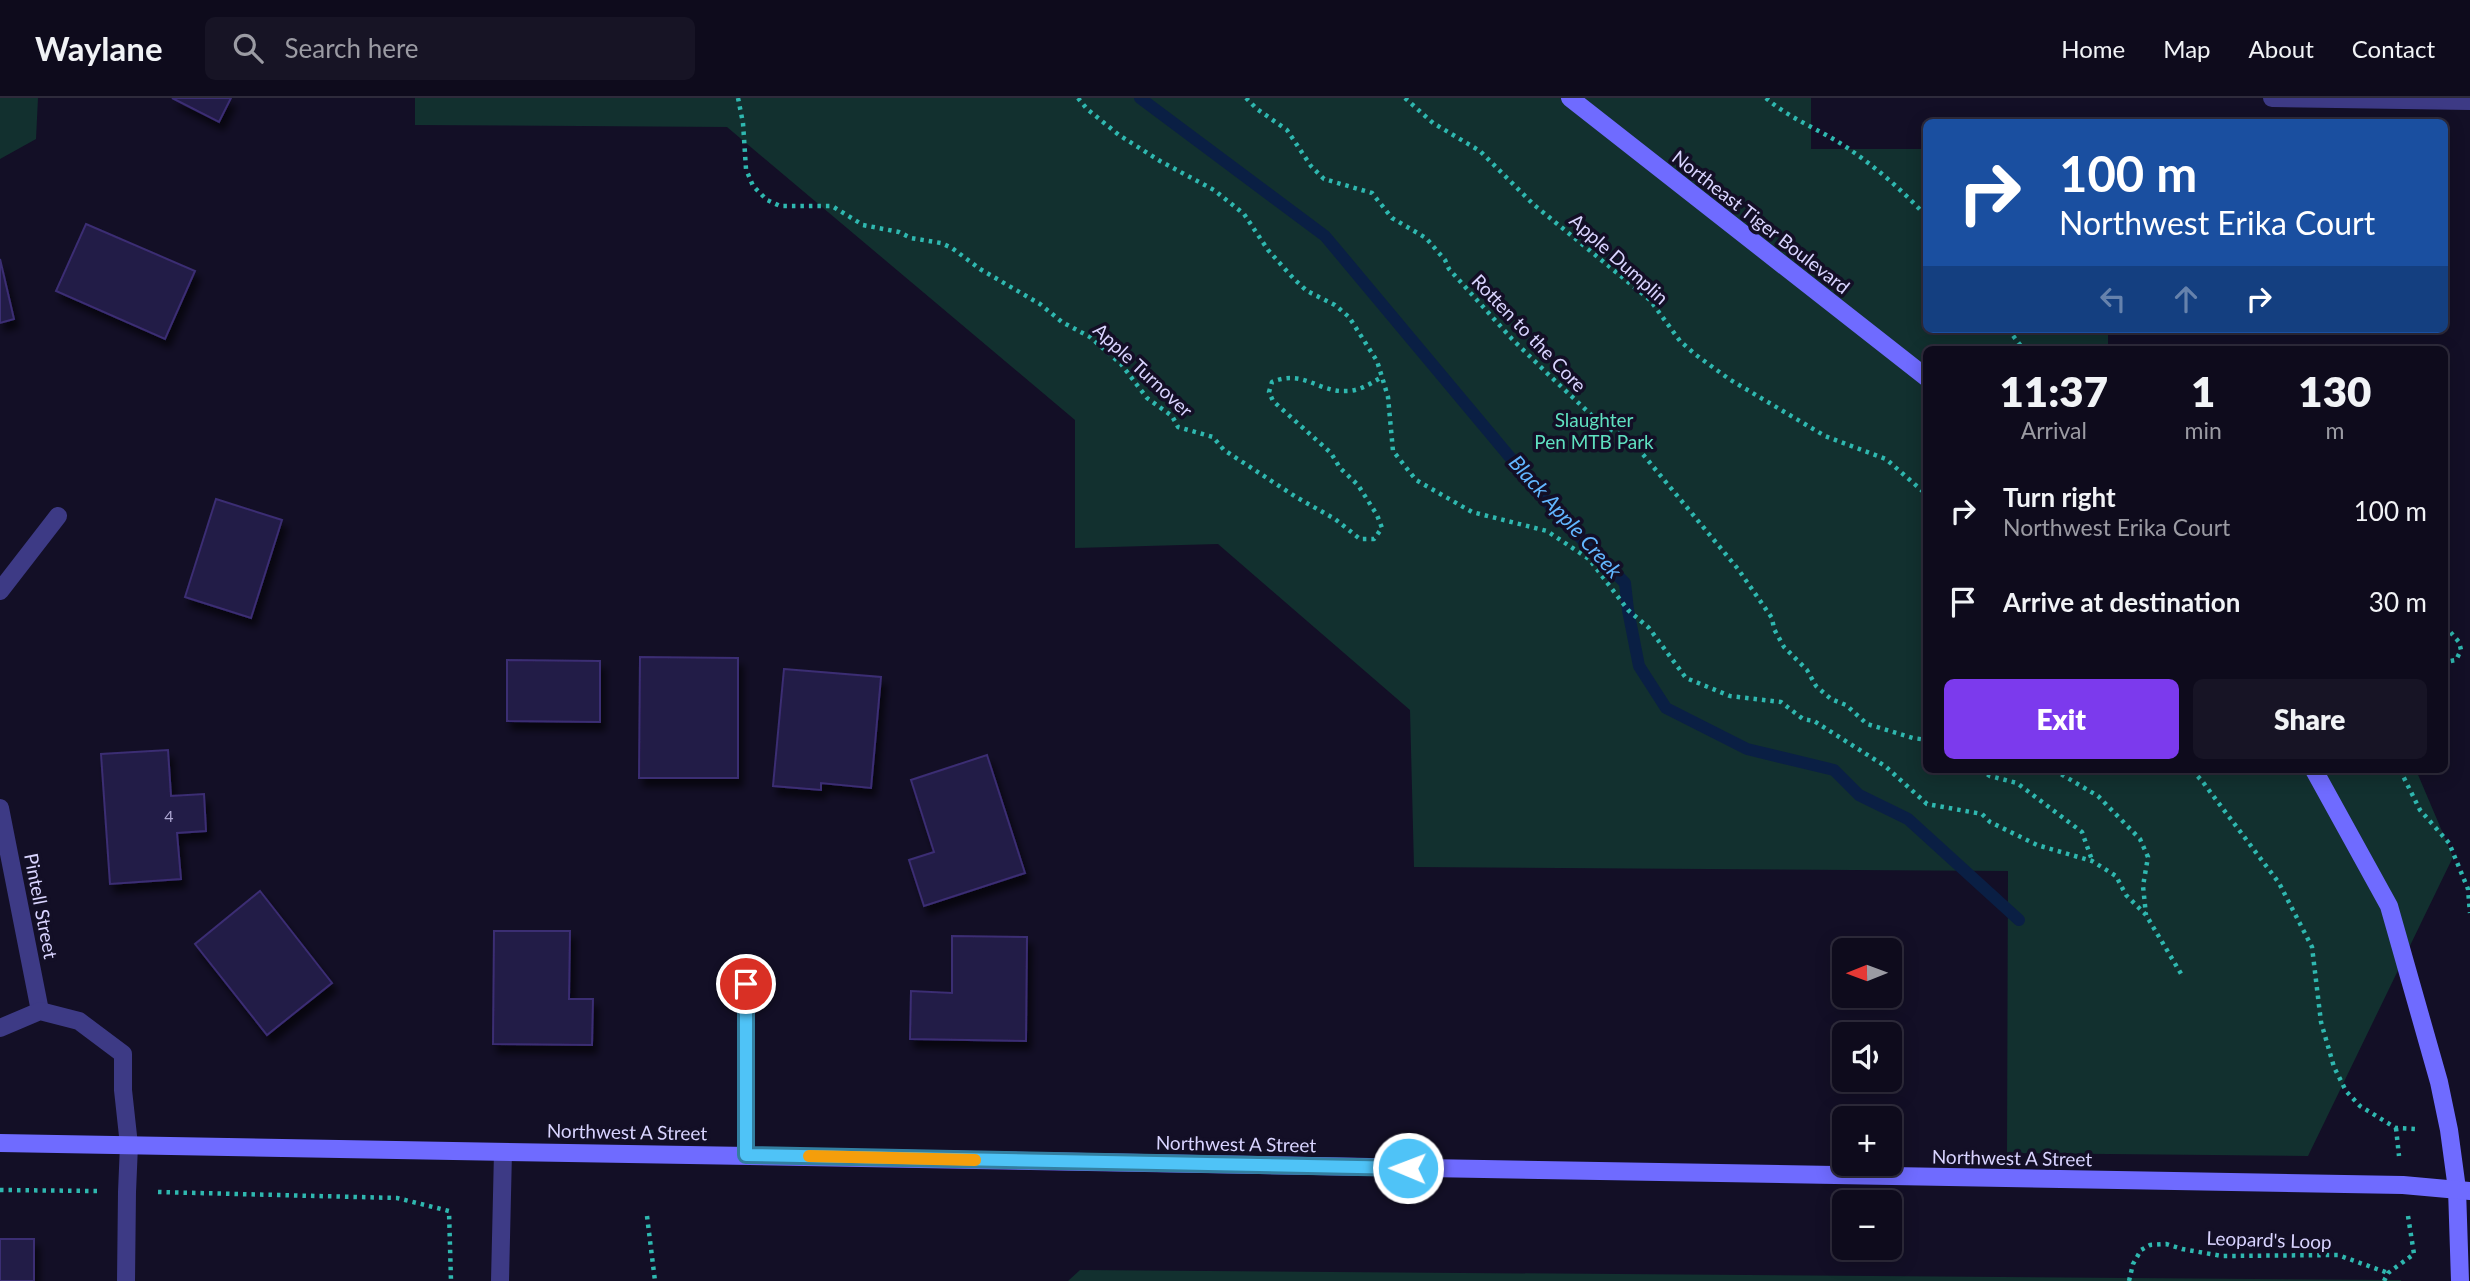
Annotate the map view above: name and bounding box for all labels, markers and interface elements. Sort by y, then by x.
search box [205,17,695,80]
text: Waylane [35,28,163,68]
icon: search [229,29,267,67]
text: Search here [285,32,419,64]
text: Home [2061,34,2125,63]
text: Map [2163,34,2211,63]
text: About [2249,34,2314,63]
text: Contact [2352,34,2435,63]
text: 100 m [2059,144,2197,202]
street label: Northeast Tiger Boulevard [1668,145,1855,298]
icon: right [1944,147,2035,238]
text: Northwest Erika Court [2059,203,2375,242]
street label: Apple Dumplin [1565,208,1673,309]
street label: Rotten to the Core [1467,269,1591,396]
icon: left [2094,280,2132,318]
icon: ahead [2167,280,2205,318]
icon: right [2240,280,2278,318]
street label: Apple Turnover [1089,318,1198,421]
text: 11:37 [2000,366,2108,416]
text: 1 [2191,366,2215,416]
text: 130 [2298,366,2371,416]
park label: Slaughter Pen MTB Park [1534,408,1654,453]
text: Arrival [2021,416,2087,444]
text: min [2185,416,2222,444]
text: m [2325,416,2344,444]
water label: Black Apple Creek [1504,449,1629,583]
text: Turn right [2003,481,2116,513]
icon: right [1944,492,1982,530]
text: 100 m [2354,495,2427,527]
text: Northwest Erika Court [2003,513,2230,541]
icon: arrive [1944,583,1982,621]
text: Arrive at destination [2003,586,2240,618]
text: 30 m [2369,586,2427,618]
button: Exit [1944,679,2179,759]
button: Share [2193,679,2427,759]
house number: 4 [164,806,174,825]
street label: Pintell Street [20,851,63,961]
north arrow [1832,938,1902,1008]
map controls [1832,938,1902,1260]
pin [716,954,776,1014]
icon: arrive [727,965,765,1003]
button: sound [1832,1022,1902,1092]
button: + [1832,1106,1902,1176]
street label: Northwest A Street [547,1119,708,1144]
street label: Northwest A Street [1156,1131,1317,1156]
position arrow [1371,1131,1445,1205]
street label: Northwest A Street [1932,1145,2093,1170]
button: − [1832,1190,1902,1260]
street label: Leopard's Loop [2206,1226,2332,1253]

